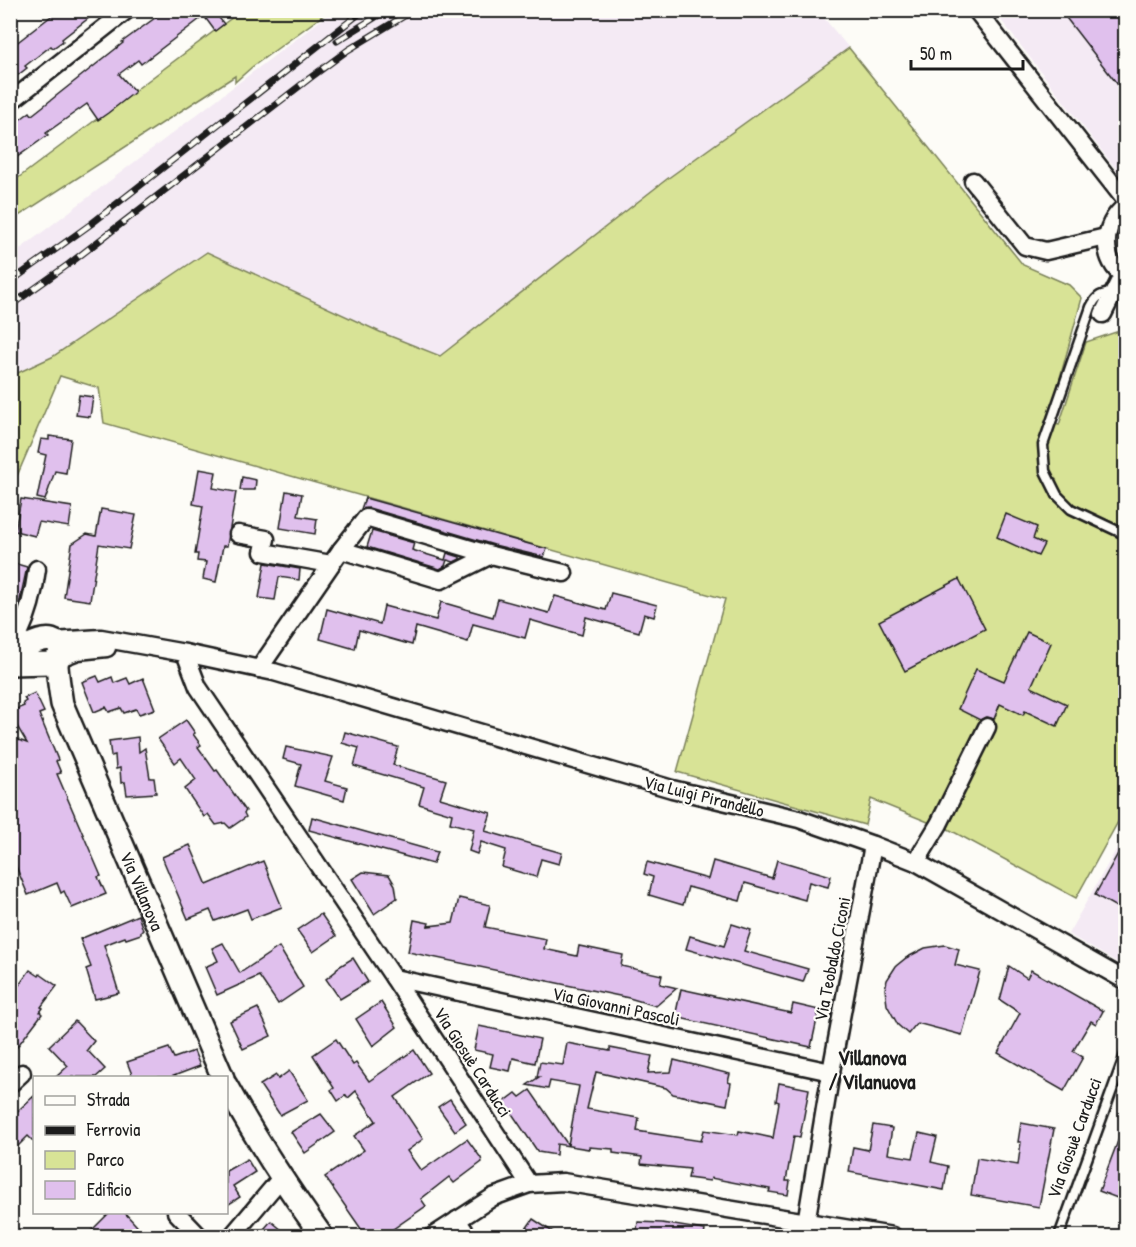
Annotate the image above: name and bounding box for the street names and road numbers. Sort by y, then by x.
street label: Via Luigi Pirandello [641,769,767,823]
street label: Via Villanova [114,847,170,935]
street label: Via Teobaldo Ciconi [808,895,856,1023]
street label: Via Giovanni Pascoli [550,980,682,1032]
street label: Via Giosuè Carducci [428,1002,518,1122]
street label: Via Giosuè Carducci [1041,1074,1107,1202]

